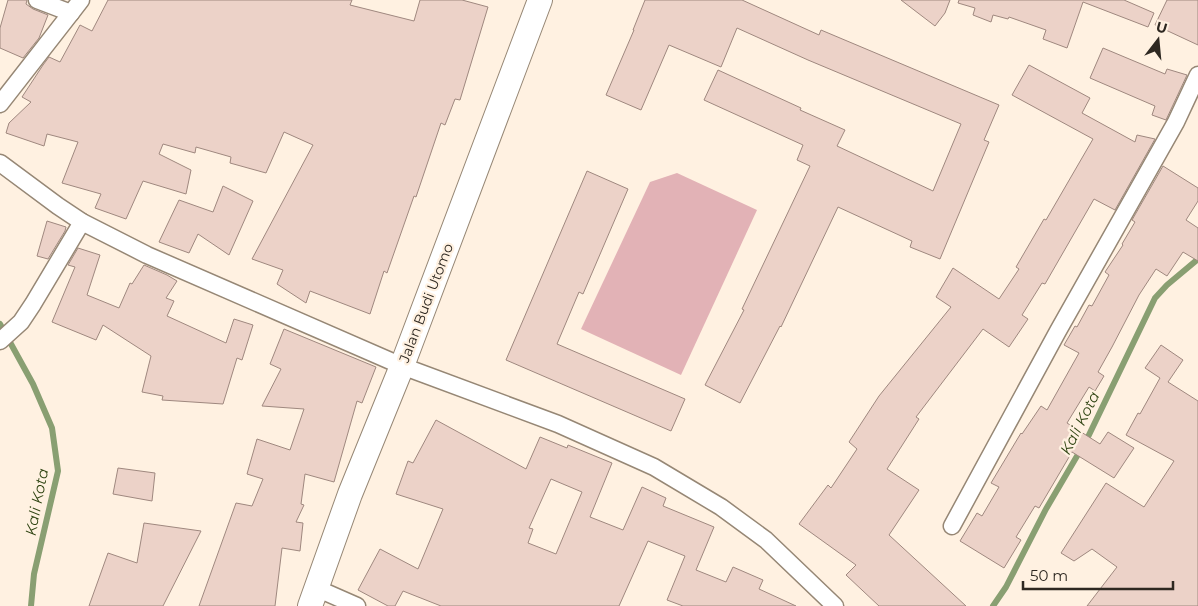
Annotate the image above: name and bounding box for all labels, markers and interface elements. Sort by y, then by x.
north arrow [1133,15,1183,65]
text: U [1154,17,1169,38]
street label: Jalan Budi Utomo [395,241,457,366]
water label: Kali Kota [1056,388,1103,457]
water label: Kali Kota [21,467,52,537]
scale bar [1023,558,1173,590]
text: 50 m [1030,566,1068,585]

